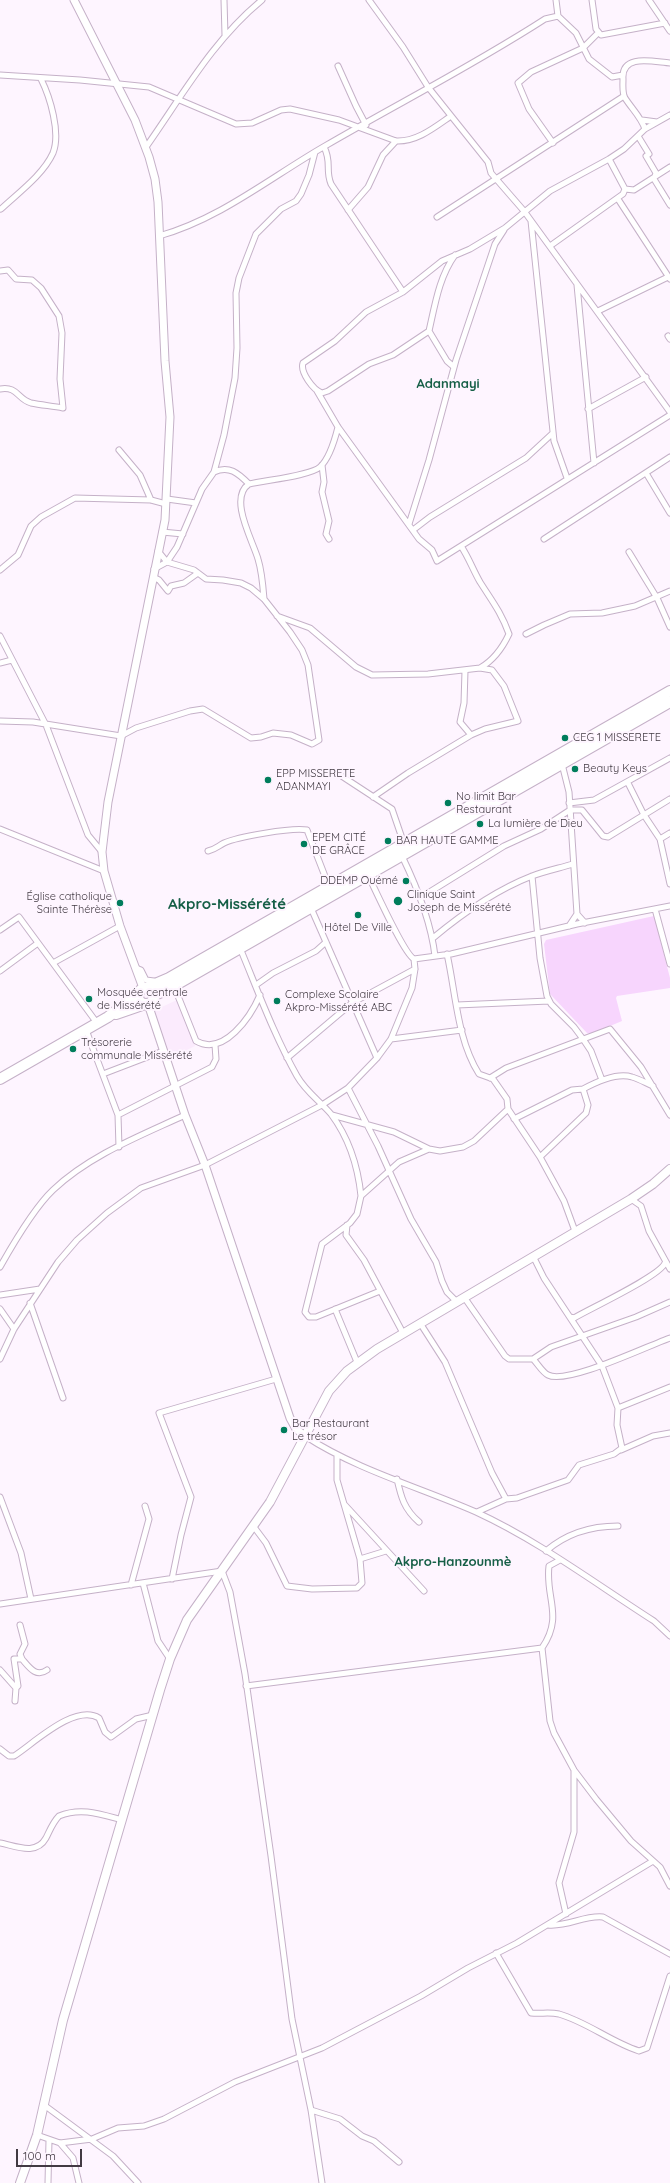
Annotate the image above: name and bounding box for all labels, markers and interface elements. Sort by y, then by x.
district label: Adanmayi [416,376,480,392]
place label: CEG 1 MISSERETE [573,731,661,745]
marker: CEG 1 MISSERETE [560,733,570,743]
place label: Beauty Keys [583,762,647,776]
marker: Beauty Keys [570,764,580,774]
place label: EPP MISSERETE ADANMAYI [276,767,355,793]
marker: EPP MISSERETE ADANMAYI [263,775,273,785]
place label: No limit Bar Restaurant [456,790,516,816]
marker: No limit Bar Restaurant [443,798,453,808]
place label: La lumière de Dieu [488,817,583,831]
marker: La lumière de Dieu [475,819,485,829]
place label: EPEM CITÉ DE GRÂCE [312,831,366,857]
place label: BAR HAUTE GAMME [396,834,499,848]
marker: BAR HAUTE GAMME [383,836,393,846]
marker: EPEM CITÉ DE GRÂCE [299,839,309,849]
place label: DDEMP Ouémé [320,874,398,888]
marker: DDEMP Ouémé [401,876,411,886]
place label: Clinique Saint Joseph de Missérété [407,888,511,914]
place label: Église catholique Sainte Thérèse [27,890,112,916]
district label: Akpro-Missérété [168,895,286,913]
marker: Clinique Saint Joseph de Missérété [392,895,404,907]
marker: Église catholique Sainte Thérèse [115,898,125,908]
marker: Hôtel De Ville [353,910,363,920]
place label: Hôtel De Ville [324,921,392,935]
place label: Mosquée centrale de Missérété [97,986,188,1012]
place label: Complexe Scolaire Akpro-Missérété ABC [285,988,392,1014]
marker: Mosquée centrale de Missérété [84,994,94,1004]
marker: Complexe Scolaire Akpro-Missérété ABC [272,996,282,1006]
place label: Trésorerie communale Missérété [81,1036,192,1062]
marker: Trésorerie communale Missérété [68,1044,78,1054]
place label: Bar Restaurant Le trésor [292,1417,369,1443]
marker: Bar Restaurant Le trésor [279,1425,289,1435]
district label: Akpro-Hanzounmè [394,1554,512,1570]
scale bar [18,2141,84,2167]
text: 100 m [23,2148,56,2163]

